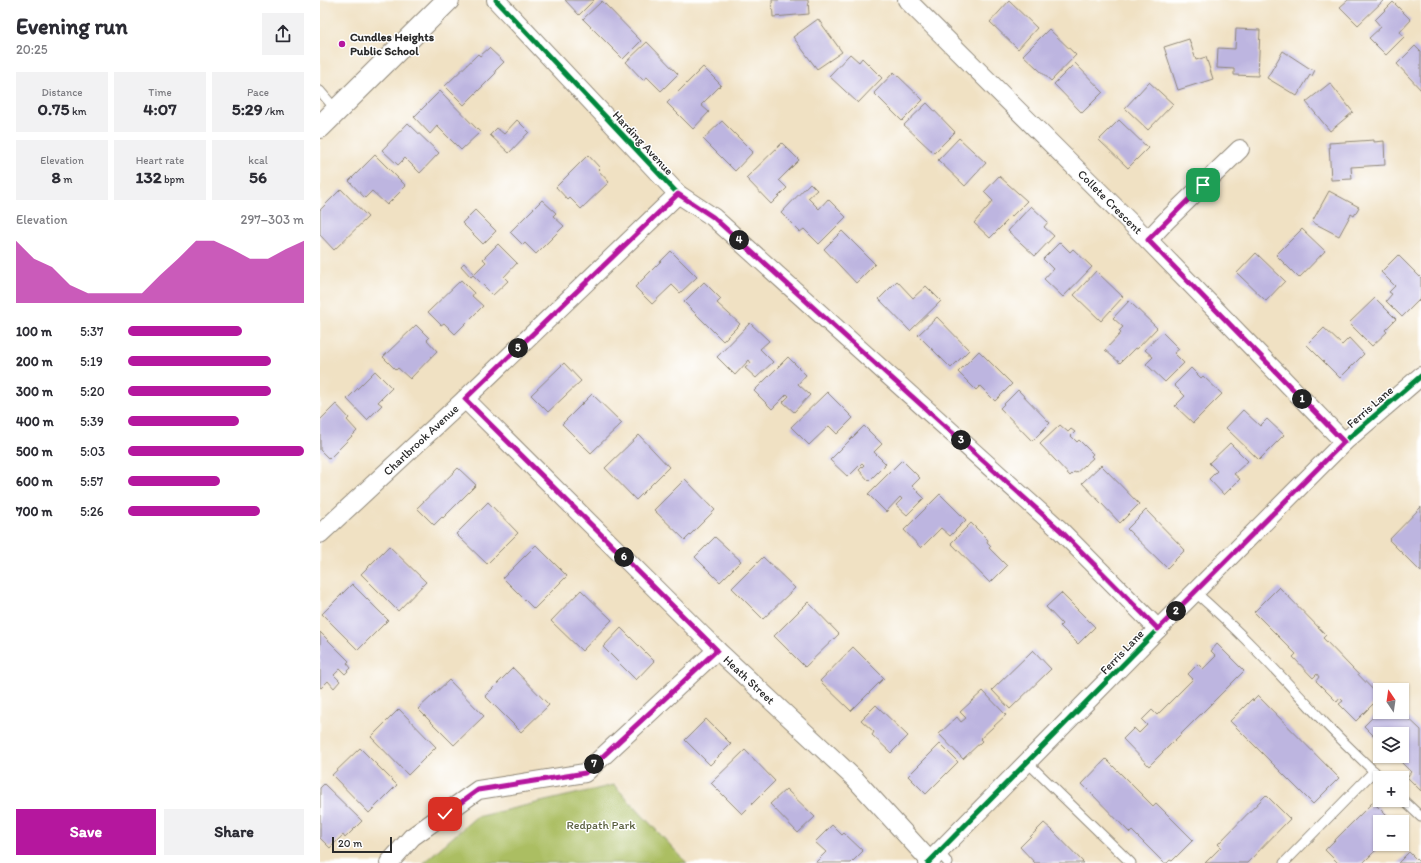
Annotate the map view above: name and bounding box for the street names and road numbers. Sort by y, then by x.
street label: Harding Avenue [610,108,676,178]
street label: Collete Crescent [1075,167,1145,237]
street label: Ferris Lane [1344,383,1396,431]
street label: Charlbrook Avenue [380,401,462,478]
street label: Ferris Lane [1097,627,1147,677]
street label: Heath Street [720,653,778,708]

